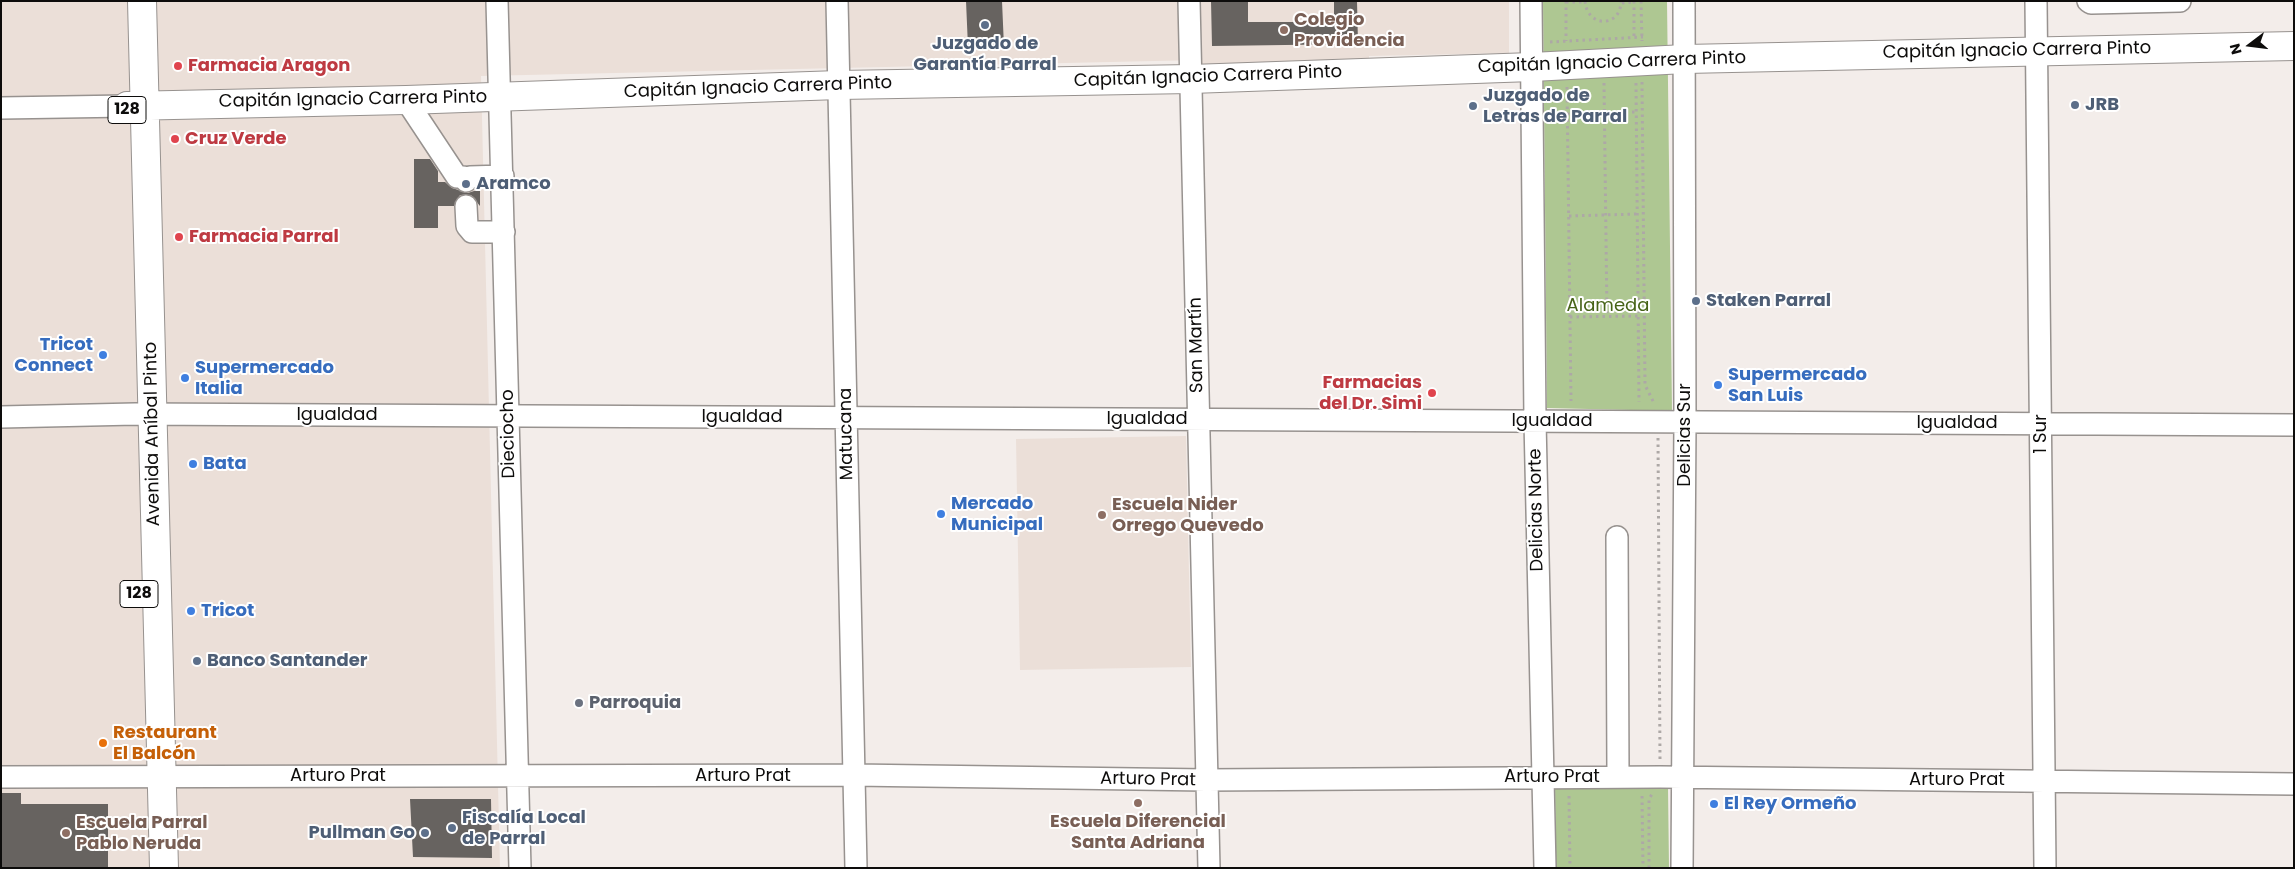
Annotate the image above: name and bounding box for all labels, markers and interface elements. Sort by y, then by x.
place label: Colegio Providencia [1294,9,1405,52]
marker: Juzgado de Garantía Parral [979,19,991,31]
north arrow [2225,20,2275,70]
marker: Colegio Providencia [1278,24,1290,36]
place label: Juzgado de Garantía Parral [913,33,1057,76]
street label: Capitán Ignacio Carrera Pinto [1883,38,2151,64]
text: N [2224,41,2247,57]
street label: Capitán Ignacio Carrera Pinto [1477,48,1747,78]
place label: Farmacia Aragon [188,55,350,77]
marker: Farmacia Aragon [172,60,184,72]
street label: Capitán Ignacio Carrera Pinto [1073,62,1343,92]
street label: Capitán Ignacio Carrera Pinto [623,73,893,103]
place label: Juzgado de Letras de Parral [1483,85,1627,128]
street label: Capitán Ignacio Carrera Pinto [219,87,487,113]
place label: JRB [2085,94,2119,116]
road number: 128 [108,96,146,124]
marker: JRB [2069,99,2081,111]
marker: Juzgado de Letras de Parral [1467,100,1479,112]
place label: Cruz Verde [185,128,287,150]
marker: Cruz Verde [169,133,181,145]
place label: Aramco [476,173,551,195]
marker: Aramco [460,178,472,190]
place label: Farmacia Parral [189,226,339,248]
marker: Farmacia Parral [173,231,185,243]
place label: Staken Parral [1706,290,1831,312]
park label: Alameda [1567,295,1649,317]
marker: Staken Parral [1690,295,1702,307]
street label: San Martín [1185,297,1209,393]
place label: Tricot Connect [14,334,93,376]
street label: Avenida Aníbal Pinto [141,342,165,526]
marker: Tricot Connect [97,349,109,361]
place label: Supermercado Italia [195,357,334,399]
place label: Supermercado San Luis [1728,364,1867,406]
marker: Supermercado Italia [179,372,191,384]
place label: Farmacias del Dr. Simi [1319,372,1422,414]
marker: Supermercado San Luis [1712,379,1724,391]
street label: Delicias Sur [1674,383,1696,487]
marker: Farmacias del Dr. Simi [1426,387,1438,399]
street label: Matucana [835,388,859,480]
street label: Dieciocho [497,389,521,479]
street label: Igualdad [296,404,378,426]
street label: Igualdad [701,406,783,428]
street label: Igualdad [1106,408,1188,430]
street label: Igualdad [1511,410,1593,432]
street label: Igualdad [1916,412,1998,434]
street label: 1 Sur [2030,414,2052,454]
street label: Delicias Norte [1525,448,1549,572]
place label: Bata [203,453,247,475]
marker: Bata [187,458,199,470]
place label: Mercado Municipal [951,493,1043,536]
place label: Escuela Nider Orrego Quevedo [1112,494,1264,536]
marker: Mercado Municipal [935,508,947,520]
marker: Escuela Nider Orrego Quevedo [1096,509,1108,521]
road number: 128 [120,580,158,608]
place label: Tricot [201,600,254,622]
marker: Tricot [185,605,197,617]
place label: Banco Santander [207,650,367,672]
marker: Banco Santander [191,655,203,667]
place label: Parroquia [589,692,681,714]
marker: Parroquia [573,697,585,709]
place label: Restaurant El Balcón [113,722,217,764]
marker: Restaurant El Balcón [97,737,109,749]
street label: Arturo Prat [290,765,386,787]
street label: Arturo Prat [695,765,791,787]
street label: Arturo Prat [1504,766,1600,788]
street label: Arturo Prat [1100,768,1196,792]
street label: Arturo Prat [1909,769,2005,791]
place label: El Rey Ormeño [1724,793,1856,815]
marker: Escuela Diferencial Santa Adriana [1132,797,1144,809]
marker: El Rey Ormeño [1708,798,1720,810]
place label: Fiscalía Local de Parral [462,807,586,850]
place label: Escuela Diferencial Santa Adriana [1050,811,1226,854]
place label: Escuela Parral Pablo Neruda [76,812,208,854]
place label: Pullman Go [309,822,415,844]
marker: Fiscalía Local de Parral [446,822,458,834]
marker: Escuela Parral Pablo Neruda [60,827,72,839]
marker: Pullman Go [419,827,431,839]

